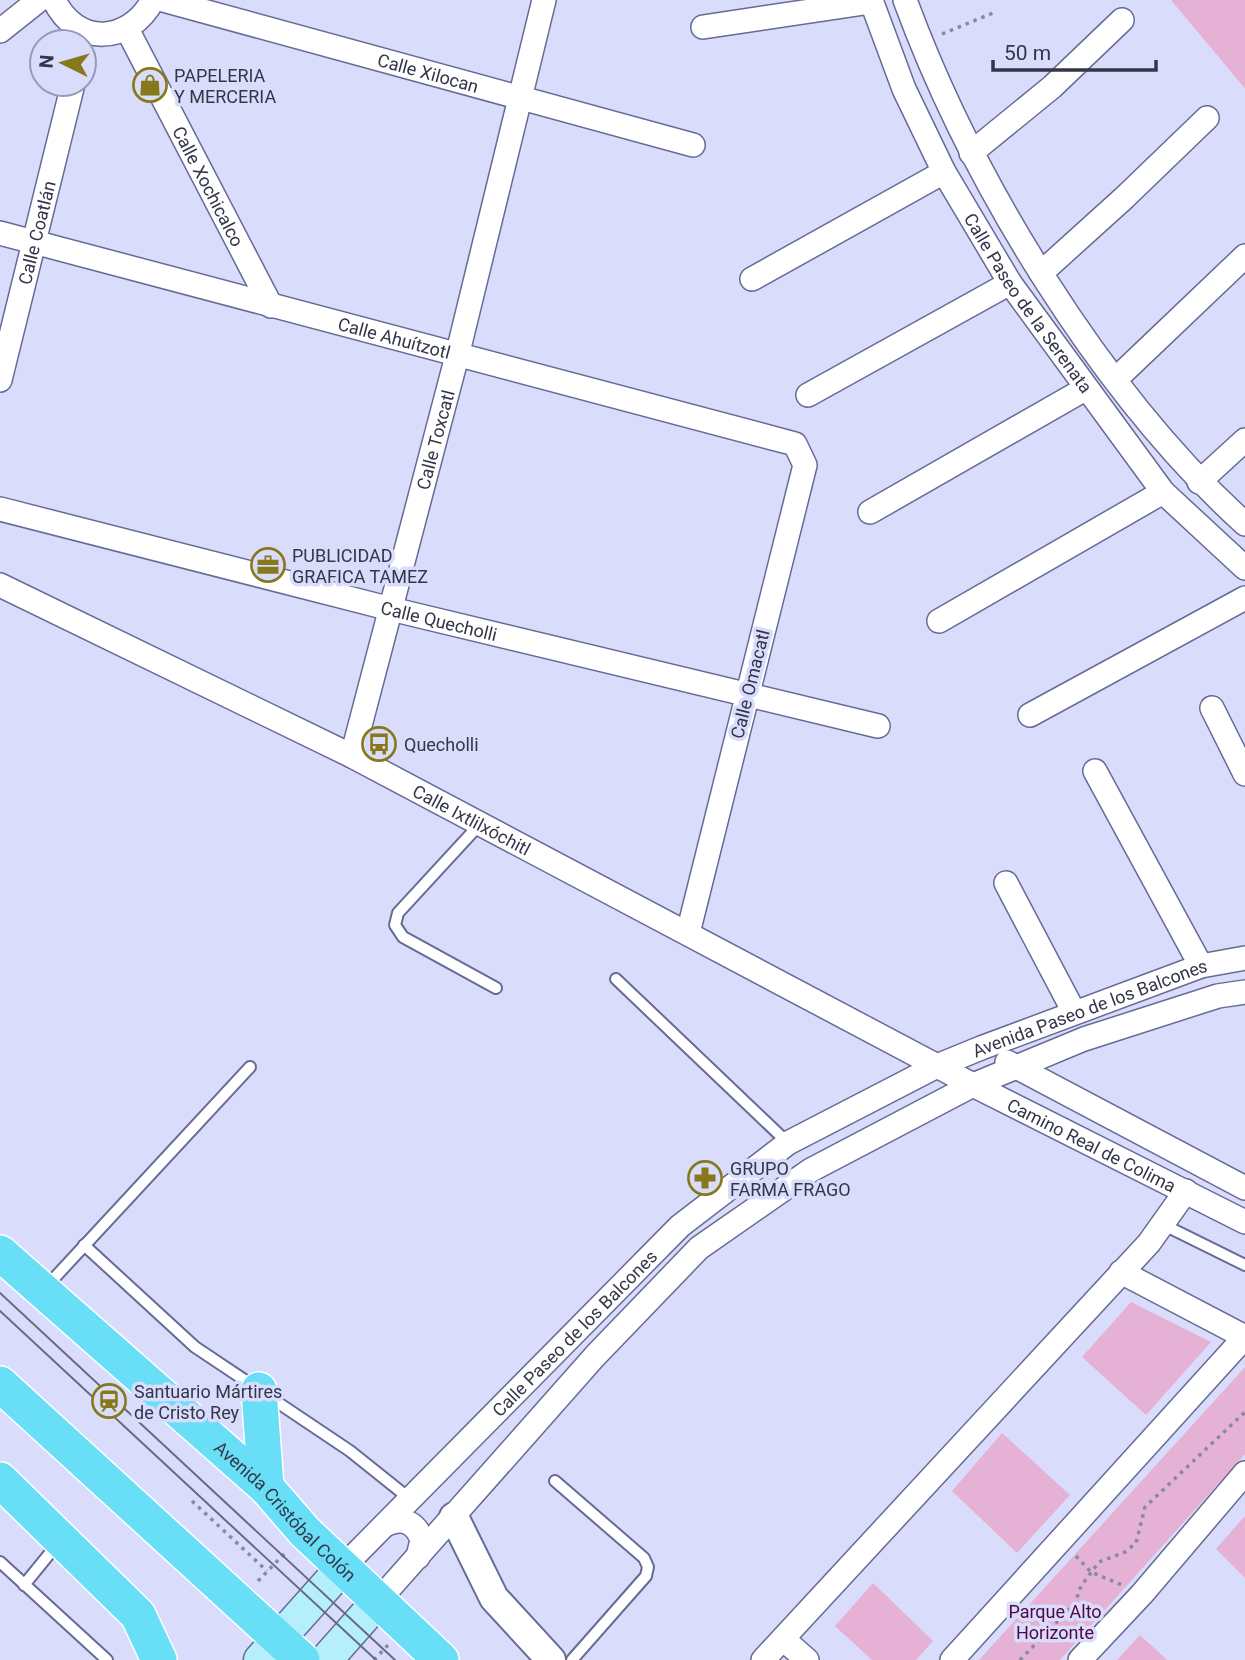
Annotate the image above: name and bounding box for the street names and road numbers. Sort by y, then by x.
street label: Calle Xilocan [375,49,481,96]
street label: Calle Xochicalco [169,122,249,250]
street label: Calle Coatlán [13,178,59,286]
street label: Calle Paseo de la Serenata [960,209,1097,397]
street label: Calle Ahuítzotl [336,313,453,363]
street label: Calle Toxcatl [412,388,458,492]
street label: Calle Quecholli [379,596,499,645]
street label: Calle Omacatl [726,627,774,741]
street label: Calle Ixtlilxóchitl [409,780,534,859]
street label: Avenida Paseo de los Balcones [969,955,1209,1061]
street label: Camino Real de Colima [1004,1094,1180,1196]
street label: Calle Paseo de los Balcones [488,1245,661,1421]
street label: Avenida Cristóbal Colón [210,1436,361,1585]

